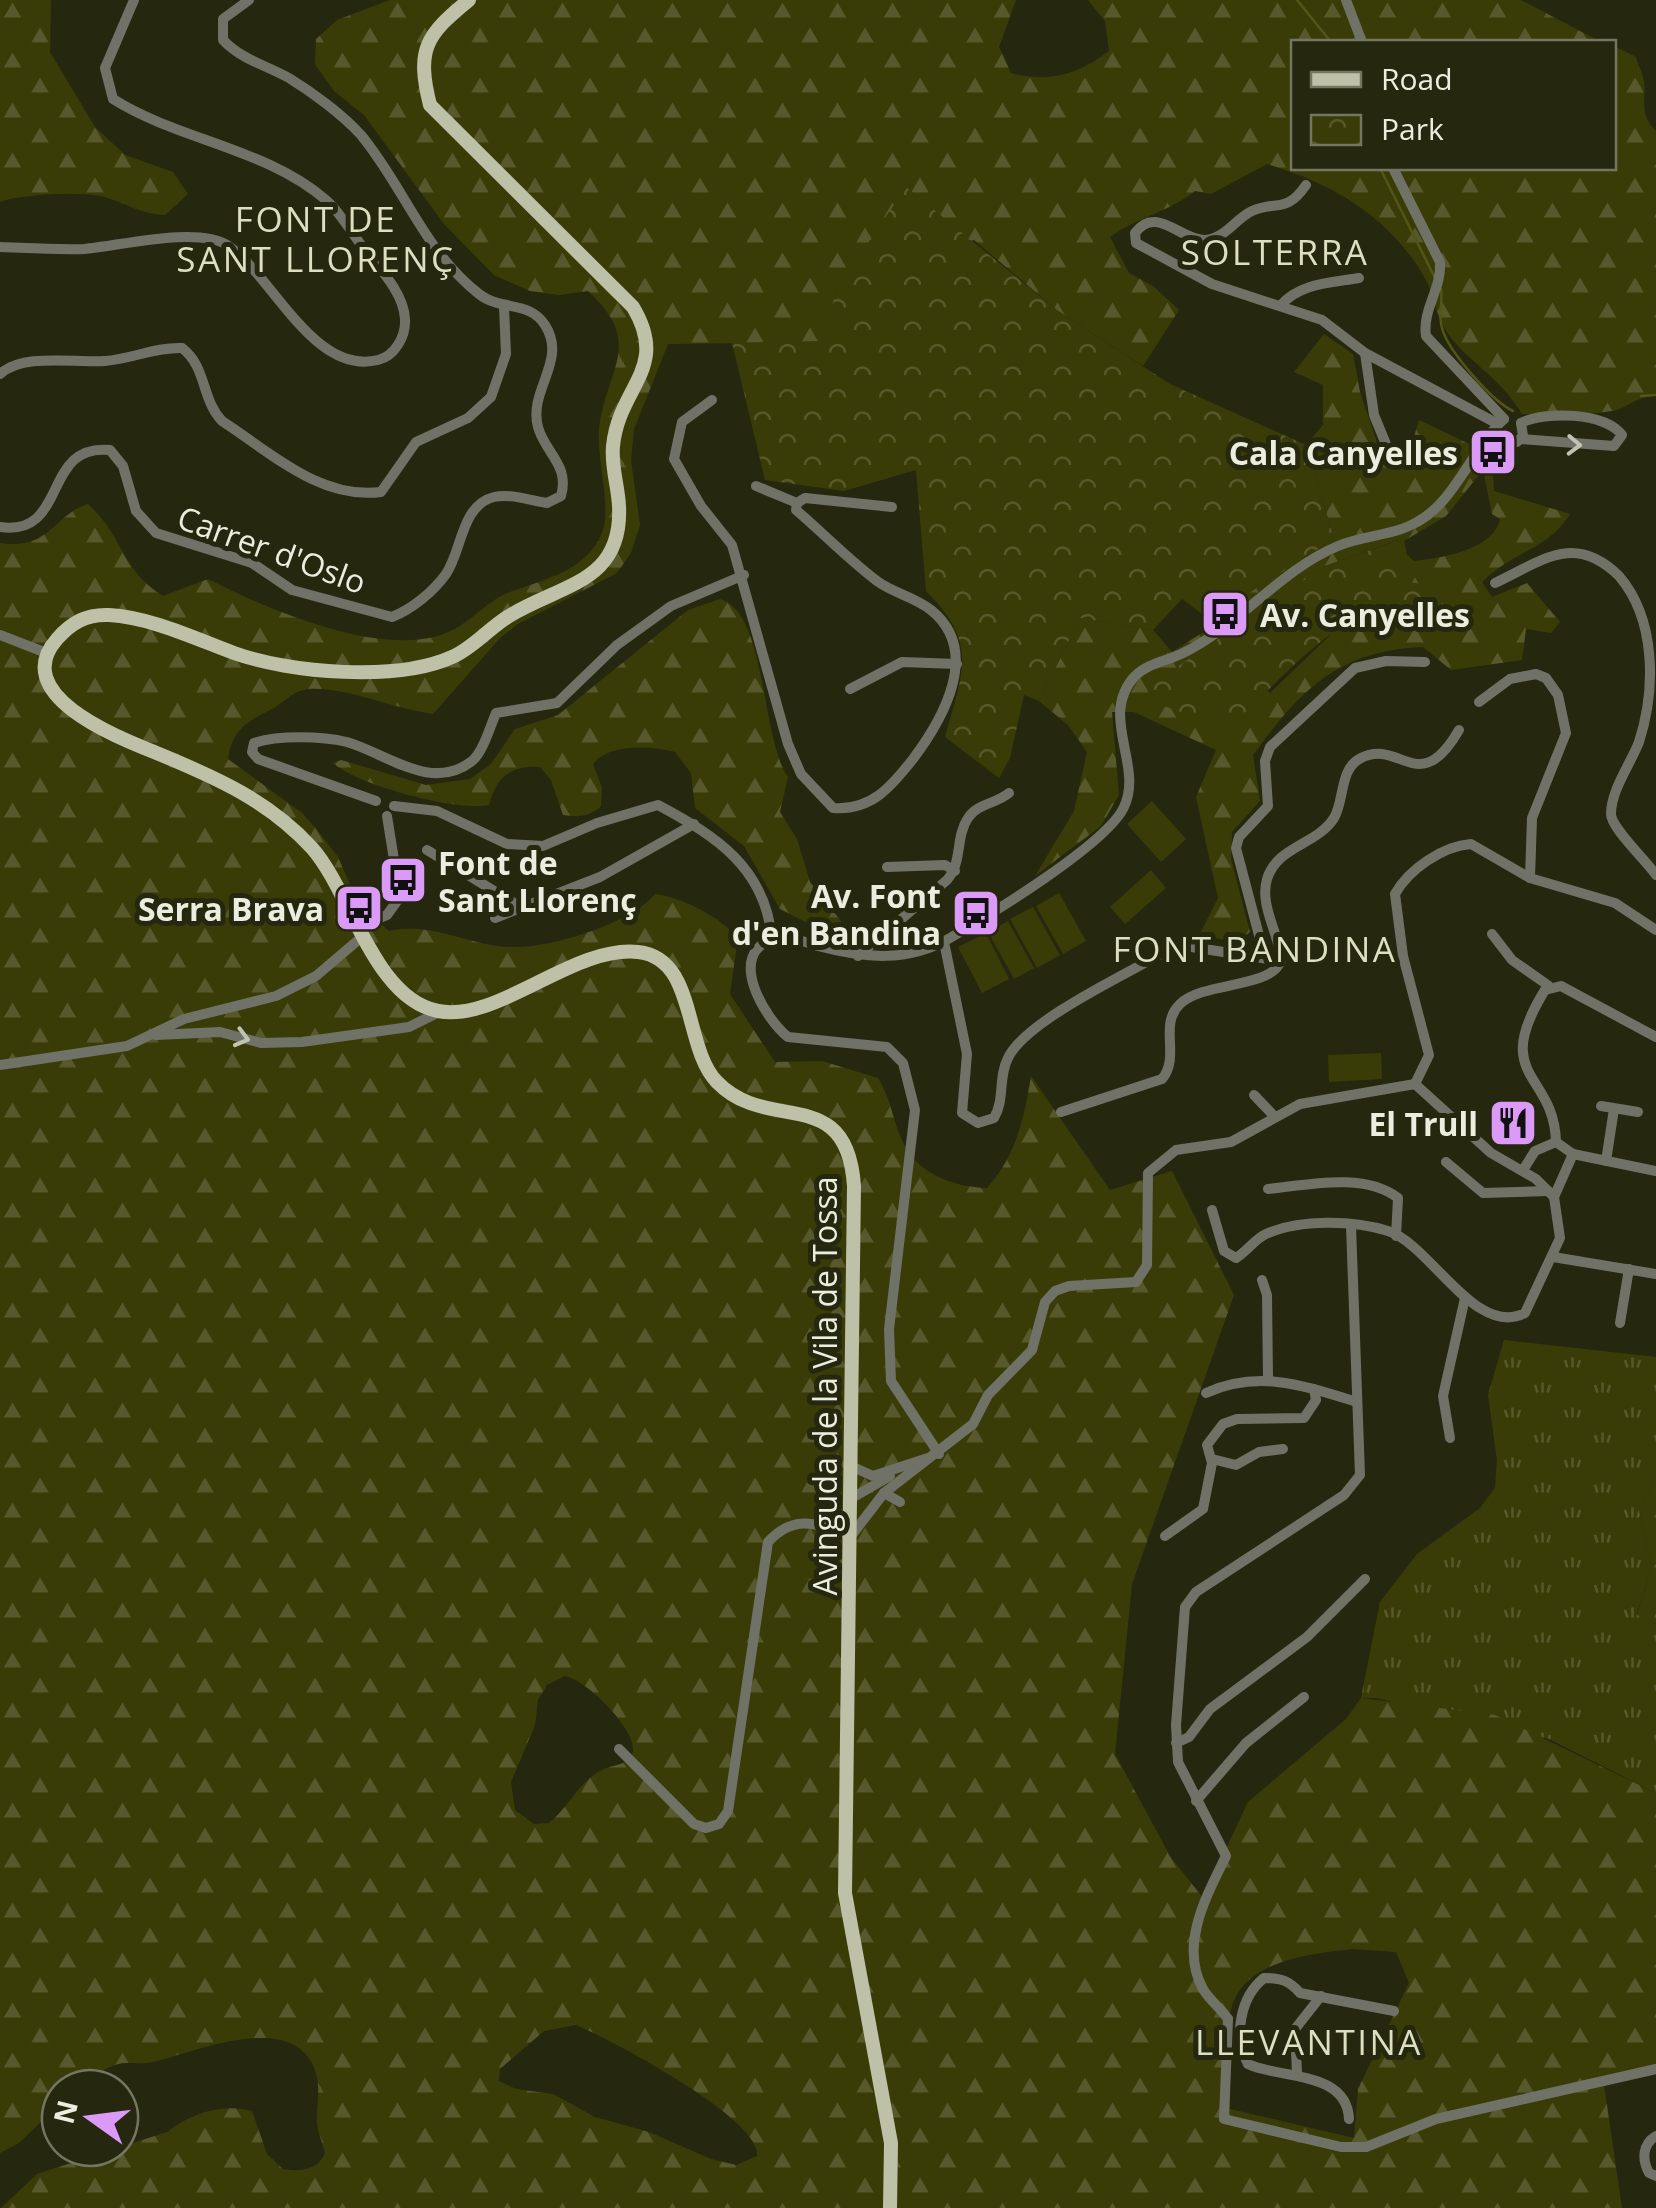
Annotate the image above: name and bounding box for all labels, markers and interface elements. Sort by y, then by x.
legend [1291,40,1616,170]
text: Road [1381,58,1453,99]
text: Park [1381,108,1444,149]
district label: FONT DE SANT LLORENÇ [176,195,456,282]
district label: SOLTERRA [1181,228,1369,275]
bus stop icon: Cala Canyelles [1467,426,1519,478]
place label: Cala Canyelles [1229,431,1458,474]
one-way arrow [1567,434,1583,455]
street label: Carrer d'Oslo [172,495,372,603]
bus stop icon: Av. Canyelles [1199,588,1251,640]
place label: Av. Canyelles [1260,593,1470,636]
place label: Font de Sant Llorenç [438,841,637,921]
bus stop icon: Font de Sant Llorenç [377,854,429,906]
place label: Av. Font d'en Bandina [732,874,941,954]
bus stop icon: Serra Brava [333,882,385,934]
place label: Serra Brava [138,887,324,930]
bus stop icon: Av. Font d'en Bandina [950,887,1002,939]
district label: FONT BANDINA [1113,925,1397,972]
one-way arrow [233,1026,250,1047]
restaurant icon: El Trull [1487,1097,1539,1149]
place label: El Trull [1368,1102,1478,1145]
street label: Avinguda de la Vila de Tossa [803,1177,846,1595]
district label: LLEVANTINA [1195,2018,1423,2065]
north arrow [40,2068,140,2168]
text: N [44,2096,86,2127]

